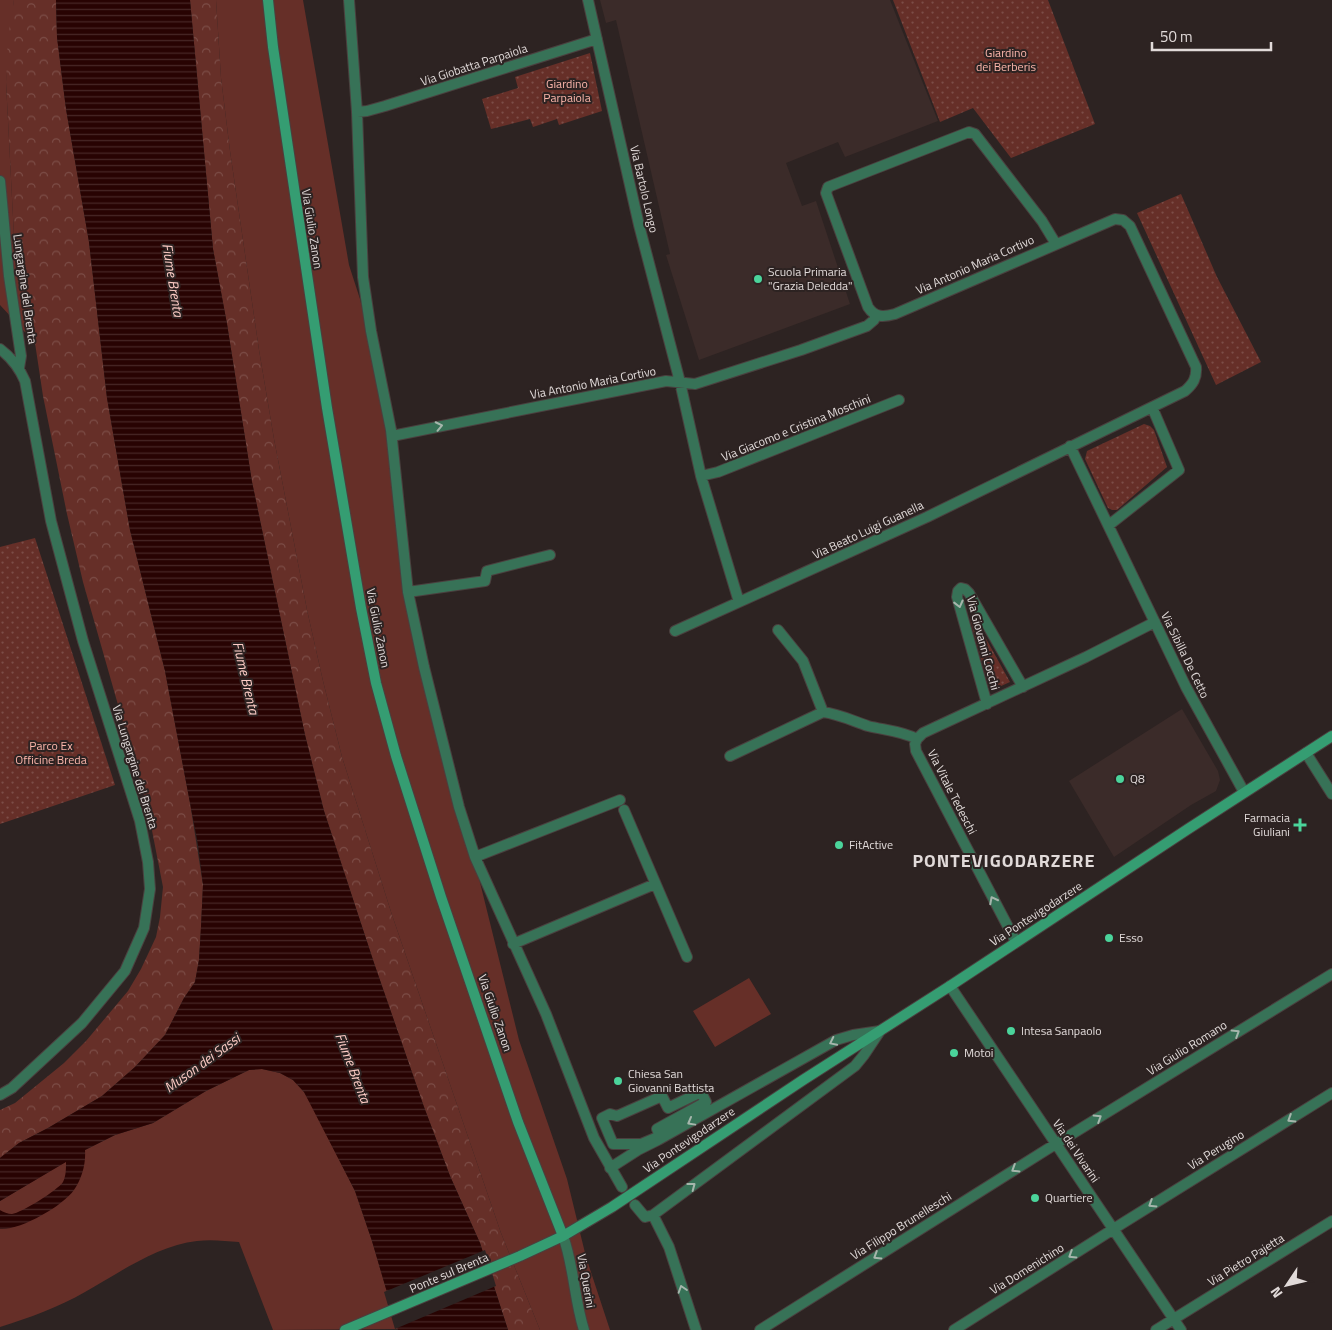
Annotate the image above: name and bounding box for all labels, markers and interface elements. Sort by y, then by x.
scale bar [1152,20,1271,52]
text: 50 m [1160,25,1193,48]
street label: Via Giobatta Parpaiola [418,38,530,91]
park label: Giardino dei Berberis [976,43,1036,76]
park label: Giardino Parpaiola [543,74,591,107]
street label: Via Bartolo Longo [625,143,664,234]
street label: Via Giulio Zanon [297,188,328,270]
street label: Via Antonio Maria Cortivo [913,230,1037,299]
street label: Lungargine del Brenta [8,233,43,345]
water label: Fiume Brenta [157,242,190,319]
place label: Scuola Primaria "Grazia Deledda" [768,262,853,295]
marker: Scuola Primaria "Grazia Deledda" [752,273,764,285]
street label: Via Antonio Maria Cortivo [528,361,657,404]
street label: Via Giacomo e Cristina Moschini [718,389,873,466]
one-way arrow [435,422,444,432]
street label: Via Beato Luigi Guanella [809,495,927,564]
street label: Via Giulio Zanon [361,586,396,669]
street label: Via Giovanni Cocchi [962,594,1005,692]
one-way arrow [953,600,964,608]
street label: Via Sibilla De Cetto [1156,608,1215,701]
water label: Fiume Brenta [228,639,265,717]
street label: Via Lungargine del Brenta [108,702,163,831]
park label: Parco Ex Officine Breda [15,736,87,769]
street label: Via Vitale Tedeschi [923,746,982,838]
place label: Q8 [1130,769,1145,788]
marker: Q8 [1114,773,1126,785]
place label: Farmacia Giuliani [1244,808,1290,841]
marker: Farmacia Giuliani [1294,819,1306,831]
place label: FitActive [849,835,893,854]
marker: FitActive [833,839,845,851]
district label: PONTEVIGODARZERE [913,847,1095,874]
street label: Via Pontevigodarzere [986,876,1086,951]
one-way arrow [989,896,999,905]
place label: Esso [1119,928,1143,947]
marker: Esso [1103,932,1115,944]
street label: Via Giulio Zanon [473,972,518,1054]
street label: Via Giulio Romano [1143,1015,1231,1080]
place label: Intesa Sanpaolo [1021,1021,1102,1040]
marker: Intesa Sanpaolo [1005,1025,1017,1037]
water label: Muson dei Sassi [159,1027,246,1097]
water label: Fiume Brenta [330,1029,377,1107]
one-way arrow [1230,1030,1239,1039]
one-way arrow [829,1036,838,1046]
place label: Motoi [964,1043,993,1062]
marker: Motoi [948,1047,960,1059]
place label: Chiesa San Giovanni Battista [628,1064,714,1097]
marker: Chiesa San Giovanni Battista [612,1075,624,1087]
street label: Via Pontevigodarzere [639,1102,738,1177]
one-way arrow [1287,1113,1296,1122]
street label: Via dei Vivarini [1048,1115,1105,1186]
one-way arrow [1092,1115,1101,1124]
one-way arrow [688,1116,697,1126]
street label: Via Perugino [1184,1125,1248,1174]
one-way arrow [1011,1163,1020,1173]
one-way arrow [686,1184,695,1192]
street label: Via Filippo Brunelleschi [846,1187,955,1264]
place label: Quartiere [1045,1188,1092,1207]
marker: Quartiere [1029,1192,1041,1204]
one-way arrow [1149,1198,1158,1208]
street label: Via Pietro Pajetta [1204,1228,1288,1291]
street label: Via Domenichino [986,1238,1068,1299]
street label: Ponte sul Brenta [406,1247,491,1298]
one-way arrow [1068,1249,1077,1259]
one-way arrow [874,1250,883,1259]
street label: Via Querini [572,1252,601,1309]
north arrow [1262,1260,1312,1310]
text: N [1265,1283,1287,1303]
one-way arrow [678,1285,688,1293]

